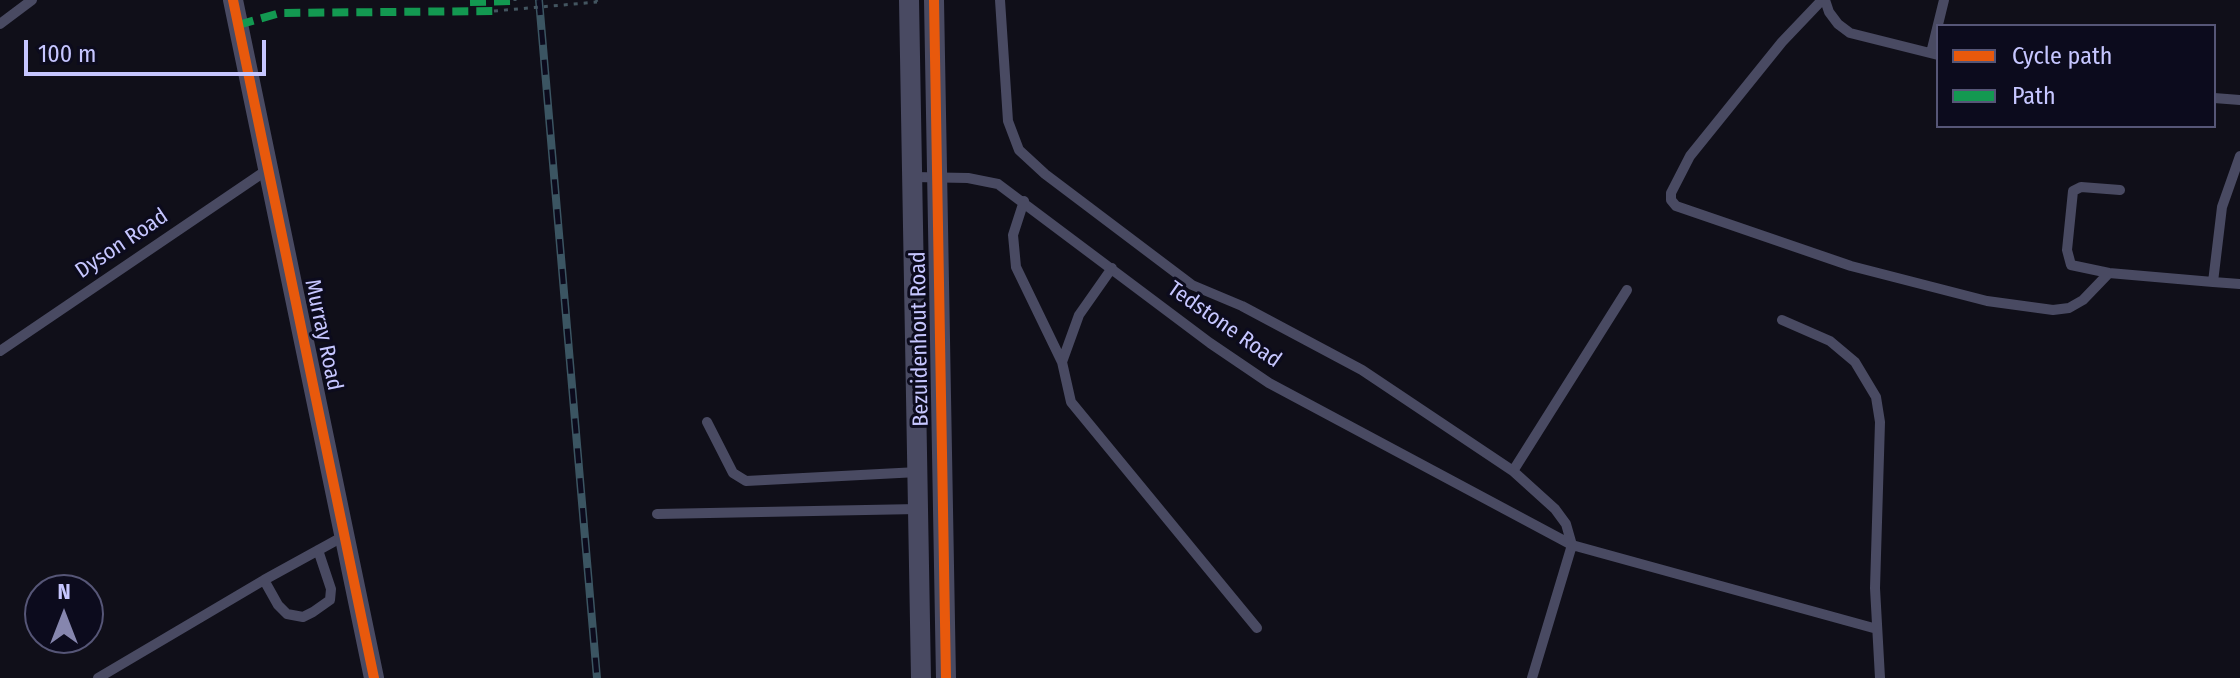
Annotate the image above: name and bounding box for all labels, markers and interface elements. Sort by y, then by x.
scale bar [28,24,270,74]
legend [1936,24,2216,128]
text: 100 m [38,40,96,68]
text: Cycle path [2012,42,2112,70]
text: Path [2012,82,2056,110]
street label: Dyson Road [71,203,173,285]
street label: Bezuidenhout Road [905,251,935,427]
street label: Tedstone Road [1162,276,1286,374]
street label: Murray Road [298,277,348,393]
north arrow [24,574,104,654]
text: N [57,578,71,605]

